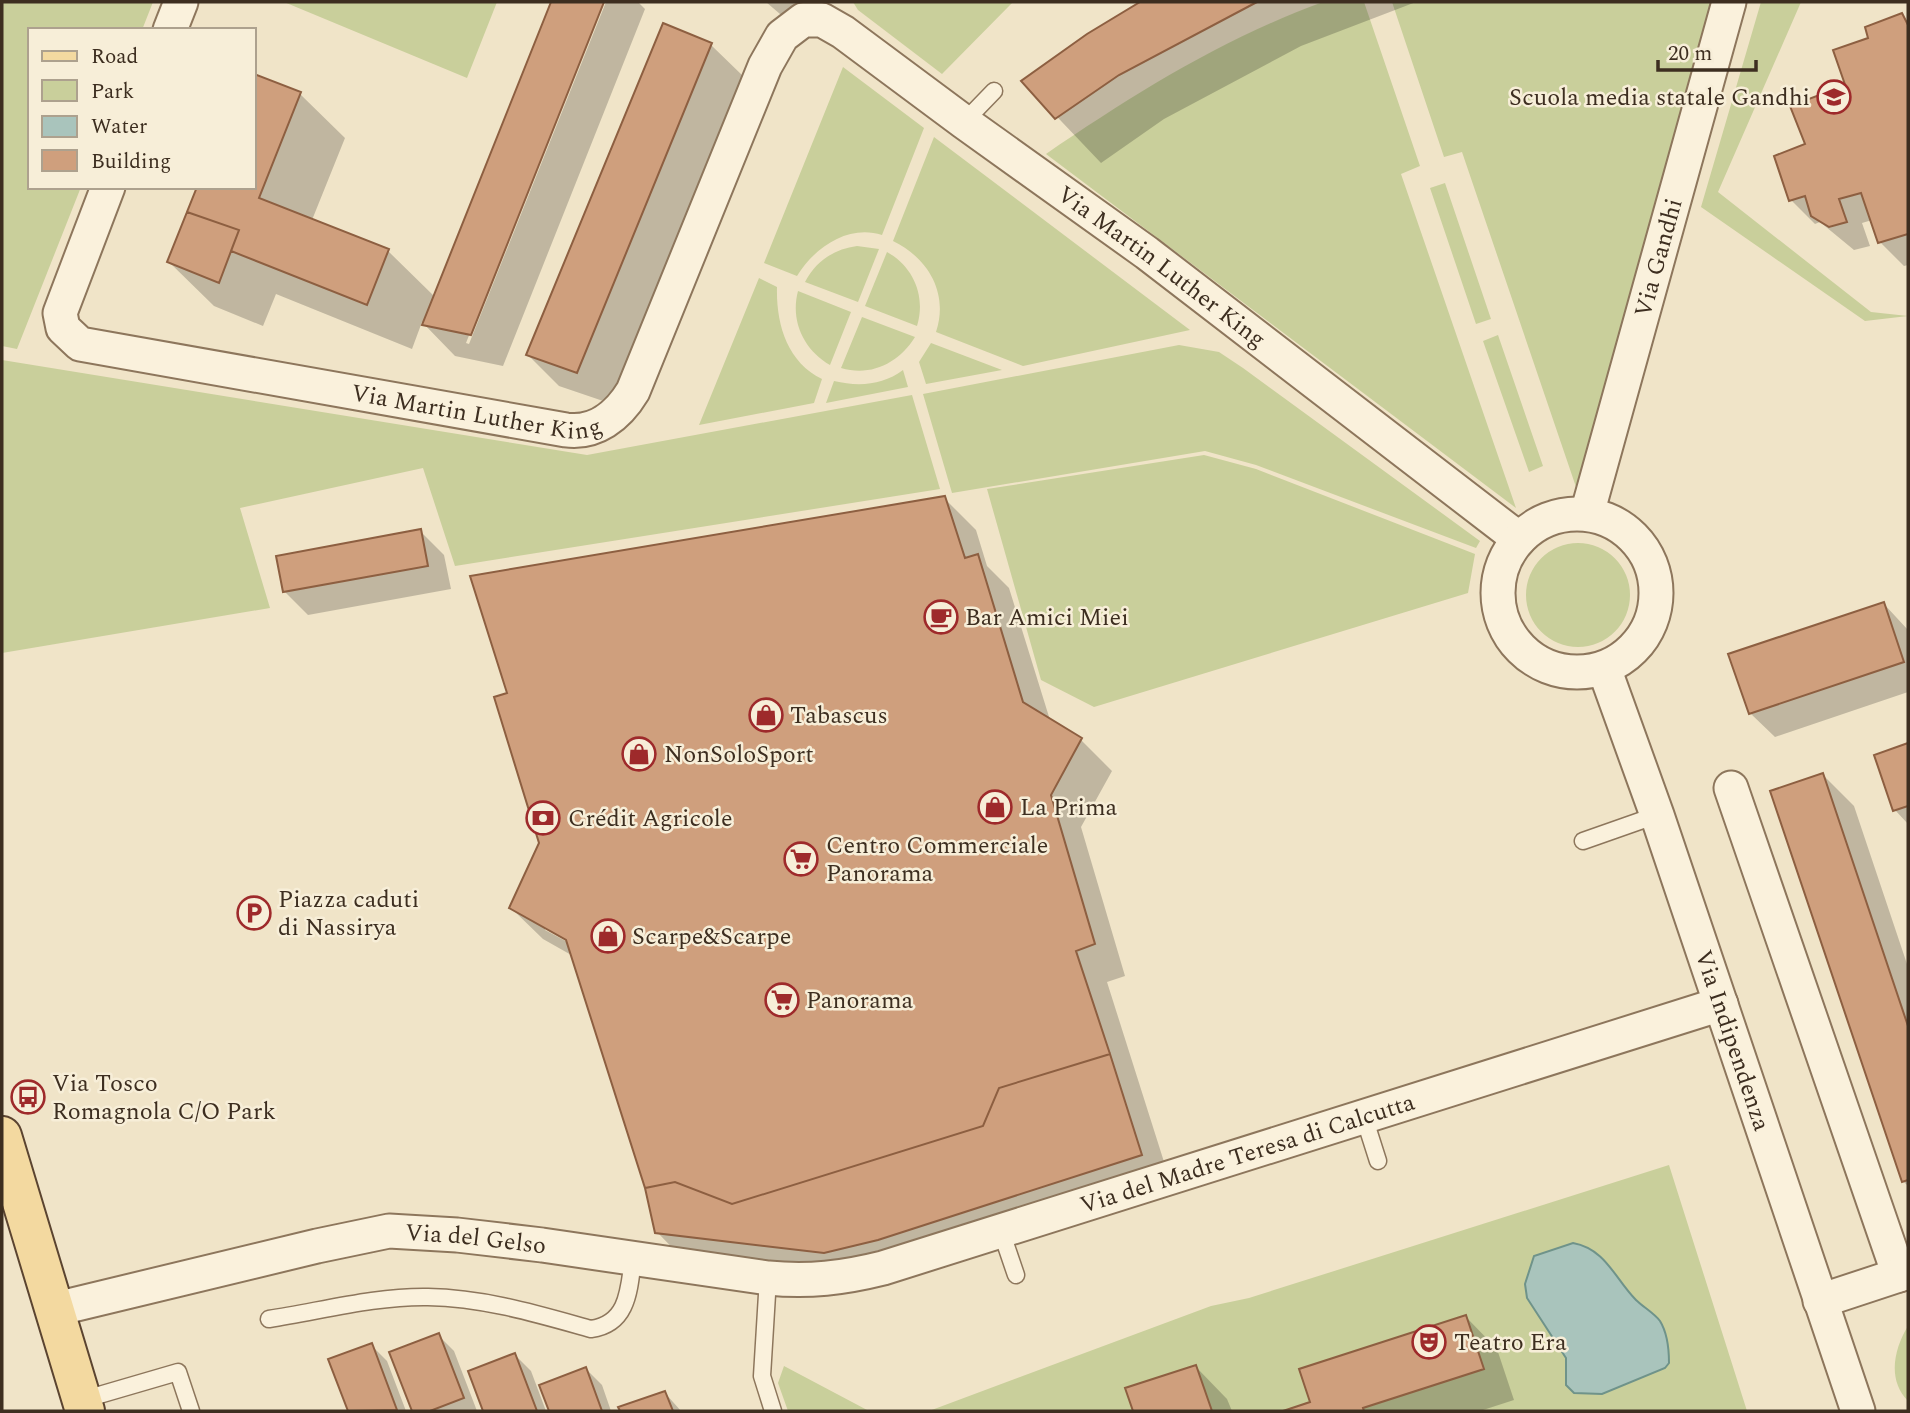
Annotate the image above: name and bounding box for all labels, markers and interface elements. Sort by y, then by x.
legend [28,28,256,189]
scale bar [1658,28,1756,72]
text: 20 m [1668,38,1712,70]
text: Road [91,41,138,73]
text: Park [91,76,135,108]
school or university icon: Scuola media statale Gandhi [1815,78,1853,116]
place label: Scuola media statale Gandhi [1509,80,1810,116]
text: Water [91,111,147,143]
text: Building [91,146,171,178]
street label: Via Martin Luther King [1049,177,1273,357]
street label: Via Gandhi [1625,194,1693,322]
street label: Via Martin Luther King [348,375,608,450]
cafe icon: Bar Amici Miei [922,598,960,636]
place label: Bar Amici Miei [965,600,1129,636]
shop icon: Tabascus [747,696,785,734]
place label: Tabascus [790,698,888,734]
shop icon: NonSoloSport [620,735,658,773]
place label: NonSoloSport [664,737,814,773]
shop icon: La Prima [976,788,1014,826]
place label: La Prima [1020,790,1118,826]
bank icon: Crédit Agricole [524,799,562,837]
place label: Crédit Agricole [568,801,733,837]
place label: Centro Commerciale Panorama [826,828,1048,892]
supermarket icon: Centro Commerciale Panorama [782,840,820,878]
place label: Piazza caduti di Nassirya [278,882,419,946]
parking icon: Piazza caduti di Nassirya [235,894,273,932]
shop icon: Scarpe&Scarpe [589,917,627,955]
place label: Scarpe&Scarpe [632,919,791,955]
street label: Via Indipendenza [1685,945,1779,1136]
supermarket icon: Panorama [763,981,801,1019]
place label: Panorama [806,983,914,1019]
place label: Via Tosco Romagnola C/O Park [52,1066,276,1130]
bus stop icon: Via Tosco Romagnola C/O Park [9,1078,47,1116]
street label: Via del Madre Teresa di Calcutta [1076,1085,1420,1224]
street label: Via del Gelso [404,1215,548,1264]
theatre icon: Teatro Era [1410,1323,1448,1361]
place label: Teatro Era [1454,1325,1567,1361]

